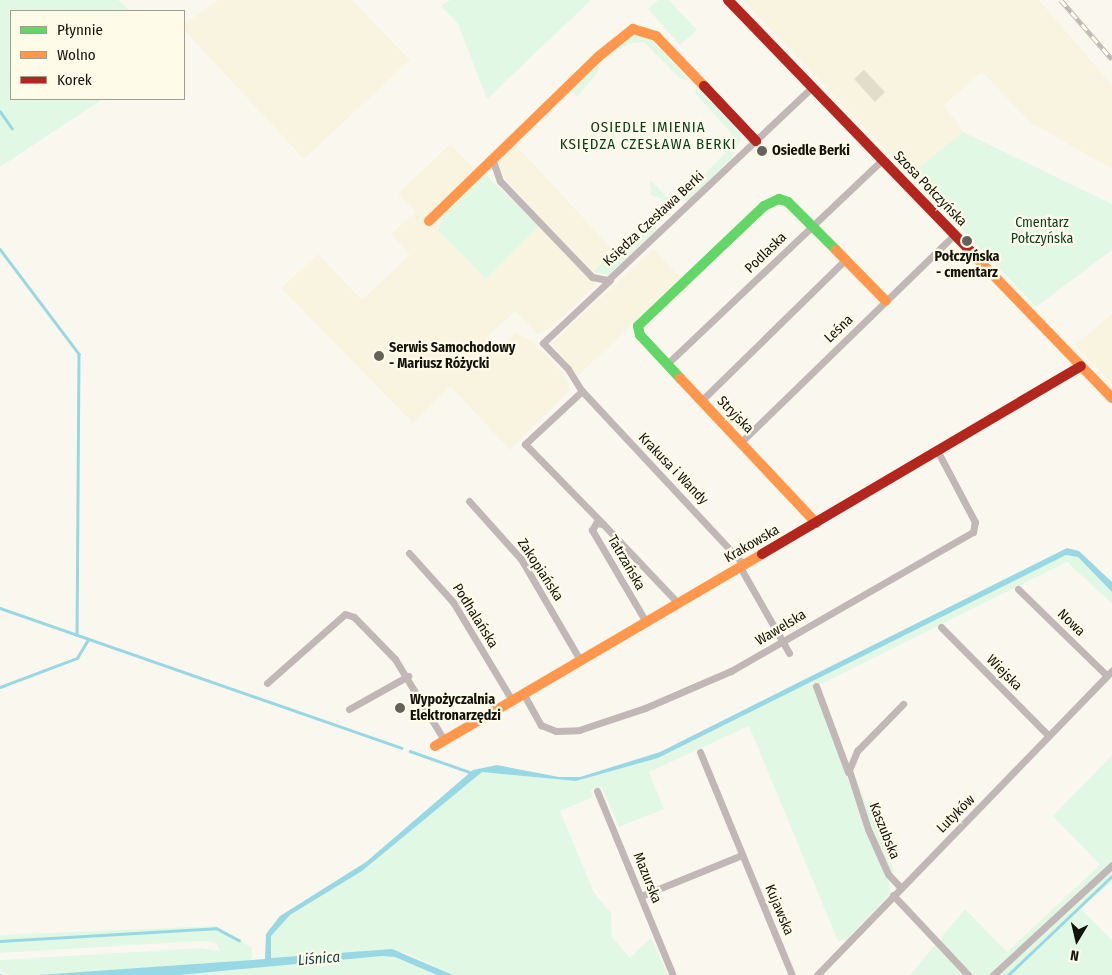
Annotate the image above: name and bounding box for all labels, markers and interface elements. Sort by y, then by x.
legend [10,10,185,100]
text: Płynnie [57,21,103,39]
text: Wolno [57,46,96,64]
text: Korek [57,71,92,89]
district label: OSIEDLE IMIENIA KSIĘDZA CZESŁAWA BERKI [557,118,739,153]
place label: Osiedle Berki [772,143,850,159]
marker: Osiedle Berki [756,145,768,157]
street label: Szosa Połczyńska [890,148,970,230]
street label: Księdza Czesława Berki [600,168,708,270]
park label: Cmentarz Połczyńska [1011,215,1073,248]
street label: Podlaska [742,229,790,277]
marker: Połczyńska - cmentarz [961,235,973,247]
place label: Połczyńska - cmentarz [934,249,1000,282]
street label: Leśna [821,311,857,347]
place label: Serwis Samochodowy - Mariusz Różycki [389,340,515,372]
marker: Serwis Samochodowy - Mariusz Różycki [373,350,385,362]
street label: Stryjska [713,393,757,437]
street label: Krakusa i Wandy [635,430,711,508]
street label: Krakowska [721,522,783,566]
street label: Tatrzańska [604,533,648,593]
street label: Zakopiańska [514,535,566,605]
street label: Podhalańska [449,581,501,651]
street label: Wawelska [753,606,809,650]
street label: Nowa [1054,606,1088,640]
street label: Wiejska [983,652,1025,694]
place label: Wypożyczalnia Elektronarzędzi [410,692,501,724]
marker: Wypożyczalnia Elektronarzędzi [394,702,406,714]
street label: Lutyków [933,791,979,837]
street label: Kaszubska [865,800,903,862]
street label: Mazurska [629,850,665,906]
street label: Kujawska [761,882,797,938]
north arrow [1052,915,1102,965]
text: N [1069,946,1080,964]
water label: Liśnica [297,948,341,970]

